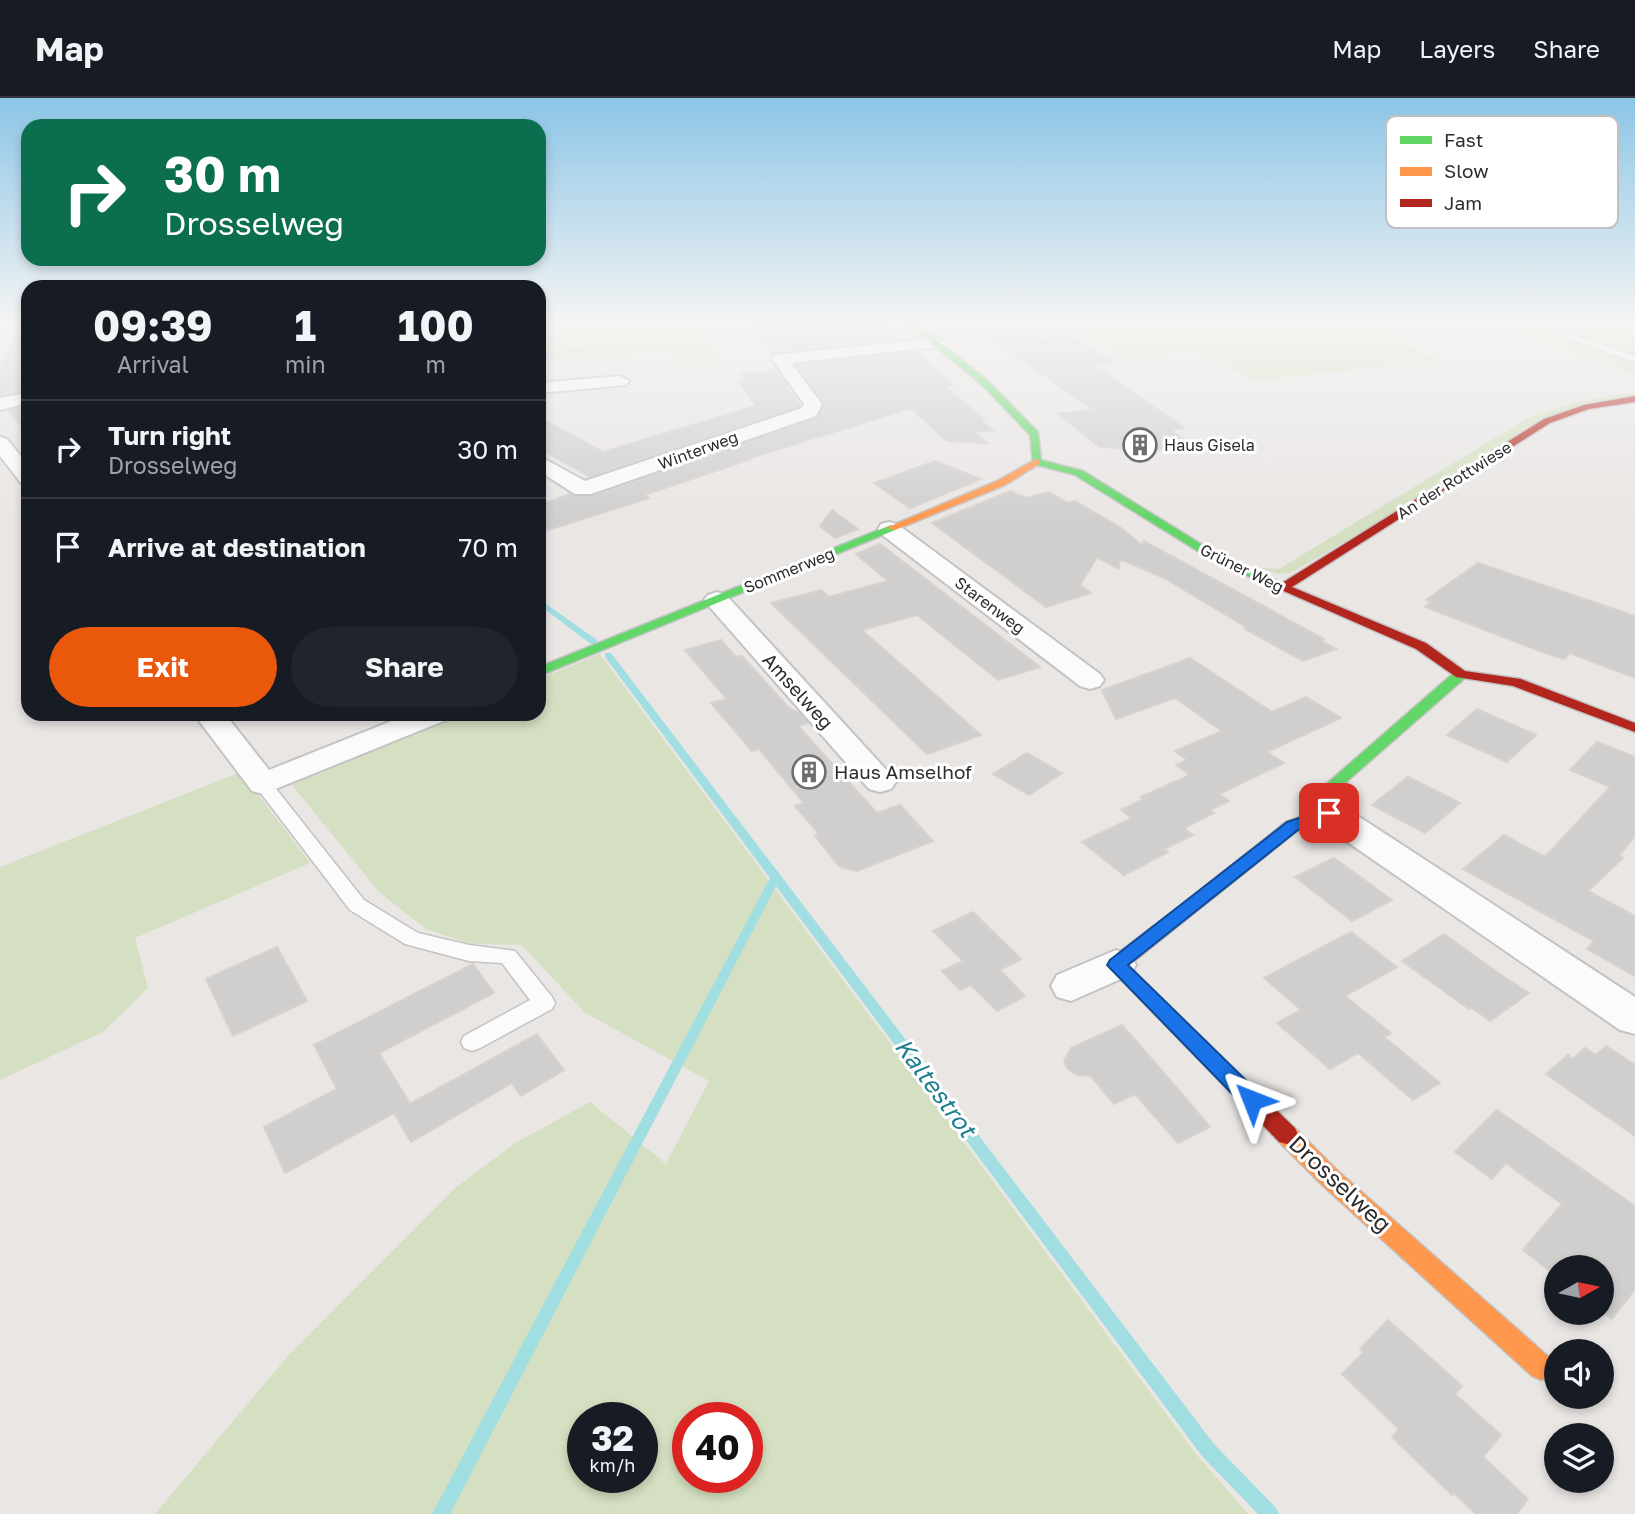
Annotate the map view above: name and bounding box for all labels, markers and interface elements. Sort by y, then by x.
text: Map [35,29,104,68]
text: Map [1332,34,1381,63]
text: Layers [1419,34,1495,63]
text: Share [1533,34,1600,63]
legend [1386,116,1618,228]
text: Fast [1444,128,1483,151]
text: 30 m [164,144,281,203]
icon: right [49,147,140,238]
text: Slow [1444,159,1489,182]
text: Jam [1444,191,1482,214]
text: Drosselweg [164,204,344,242]
text: 09:39 [93,300,213,350]
text: 1 [294,300,316,350]
text: 100 [398,300,474,350]
text: Arrival [117,350,189,378]
text: min [285,350,326,378]
text: m [426,350,446,378]
text: Turn right [108,420,231,451]
street label: Winterweg [655,426,741,474]
building icon: Haus Gisela [1121,426,1159,464]
icon: right [49,430,87,468]
text: 30 m [457,434,518,465]
place label: Haus Gisela [1164,435,1255,455]
street label: An der Rottwiese [1393,437,1515,523]
text: Drosselweg [108,451,237,479]
icon: arrive [49,528,87,566]
text: Arrive at destination [108,532,366,563]
text: 70 m [459,532,518,563]
street label: Grüner Weg [1197,539,1287,597]
street label: Sommerweg [741,543,837,597]
street label: Starenweg [951,572,1029,638]
button: Exit [49,627,277,707]
button: Share [291,627,518,707]
street label: Amselweg [758,648,839,733]
building icon: Haus Amselhof [790,753,828,791]
place label: Haus Amselhof [834,760,972,783]
pin [1299,783,1359,843]
icon: arrive [1310,794,1348,832]
water label: Kaltestrot [890,1032,984,1144]
position arrow [1215,1063,1289,1137]
street label: Drosselweg [1284,1129,1398,1238]
north arrow [1544,1255,1614,1325]
map controls [1544,1255,1614,1493]
button: sound [1544,1339,1614,1409]
speed limit sign: 40 [672,1402,763,1493]
text: 32 [591,1417,634,1459]
button: layers [1544,1423,1614,1493]
text: km/h [590,1454,635,1476]

